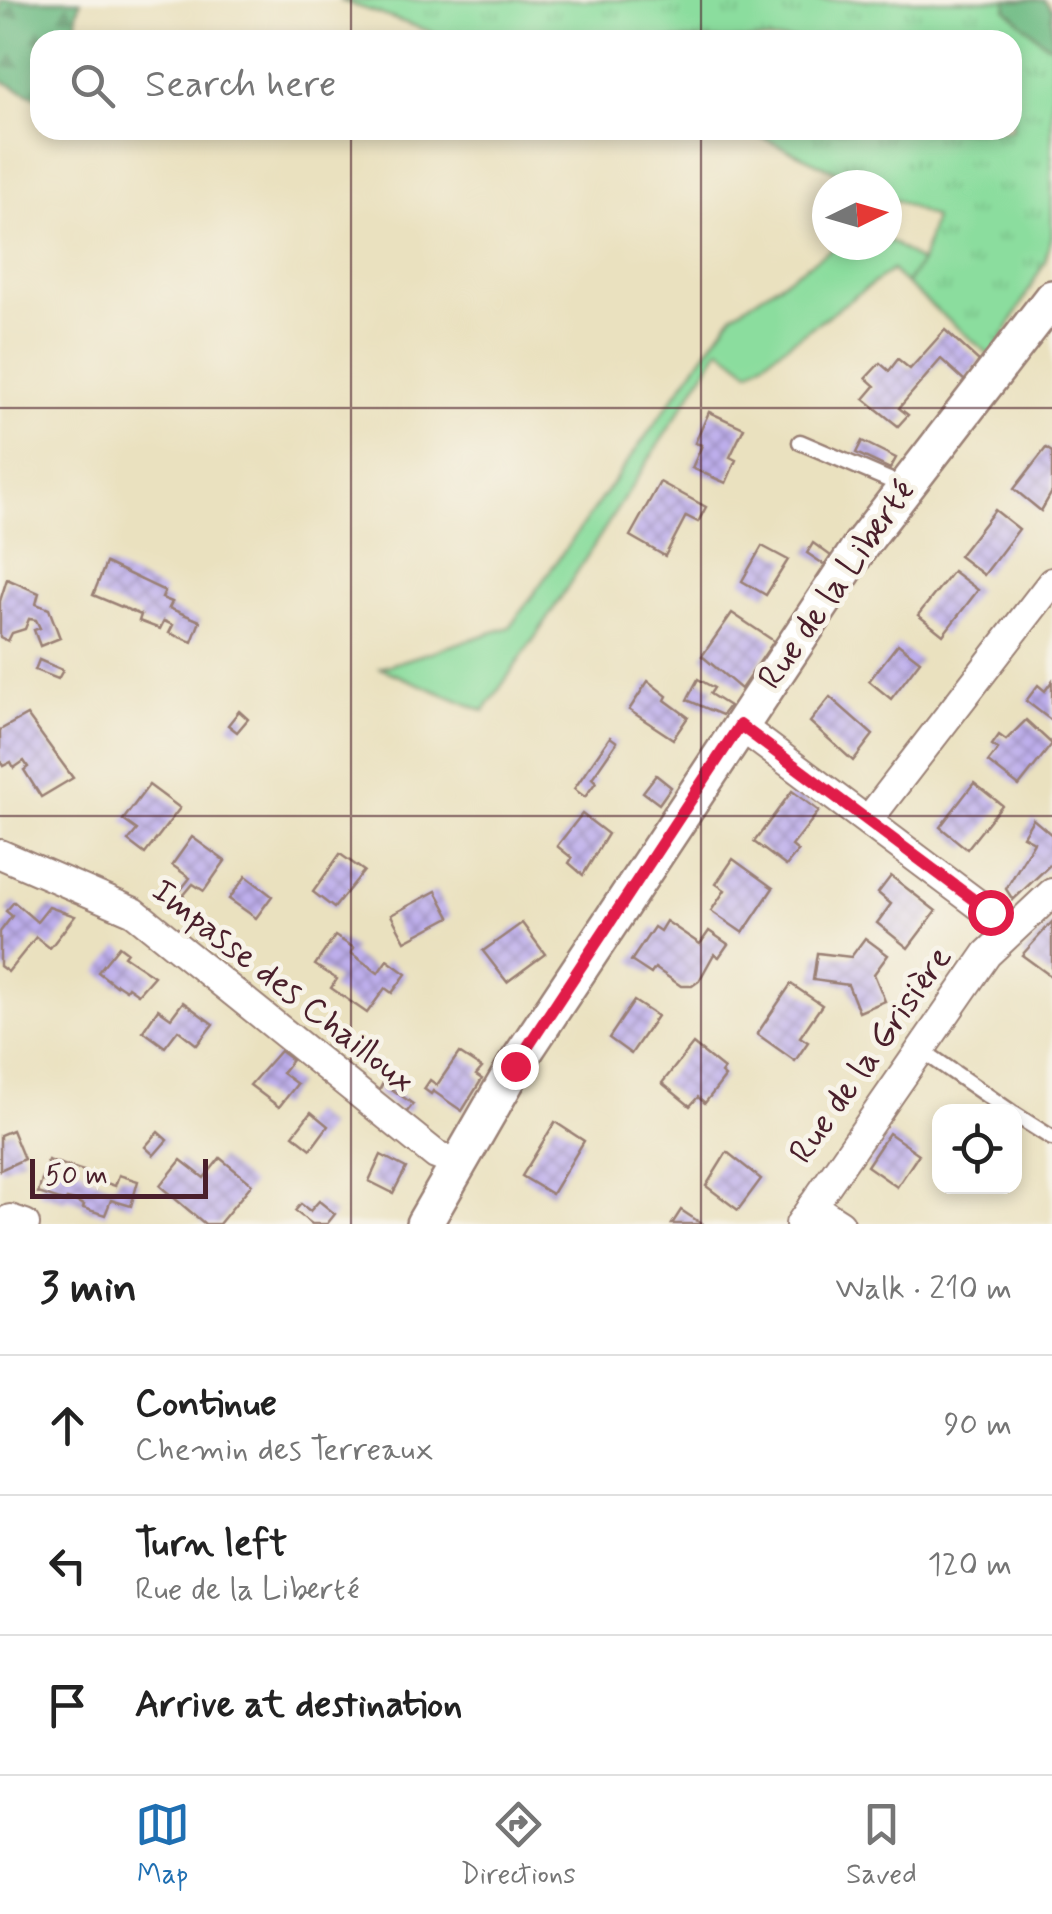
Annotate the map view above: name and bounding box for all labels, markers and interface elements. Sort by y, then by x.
search box [30,30,1022,140]
icon: search [65,58,120,113]
text: Search here [145,61,336,110]
north arrow [812,170,902,260]
street label: Rue de la Liberté [748,471,926,699]
street label: Impasse des Chailloux [142,869,424,1103]
route start [968,890,1014,936]
street label: Rue de la Grisière [779,937,963,1173]
route end [493,1044,539,1090]
map controls [932,1104,1022,1194]
button: locate [932,1104,1022,1194]
scale bar [30,1154,208,1198]
text: 50 m [45,1158,108,1195]
text: 3 min [40,1262,137,1317]
text: Walk · 210 m [835,1268,1012,1310]
text: Continue [135,1380,277,1429]
icon: ahead [40,1398,95,1453]
text: 90 m [944,1404,1012,1446]
text: Chemin des Terreaux [135,1429,433,1471]
text: Turn left [135,1520,287,1569]
icon: left [40,1538,95,1593]
text: 120 m [927,1544,1012,1586]
text: Rue de la Liberté [135,1569,360,1611]
icon: arrive [40,1678,95,1733]
text: Arrive at destination [135,1681,462,1730]
tab: Map [135,1797,190,1894]
tab: Directions [461,1797,576,1894]
tab: Saved [846,1797,917,1894]

